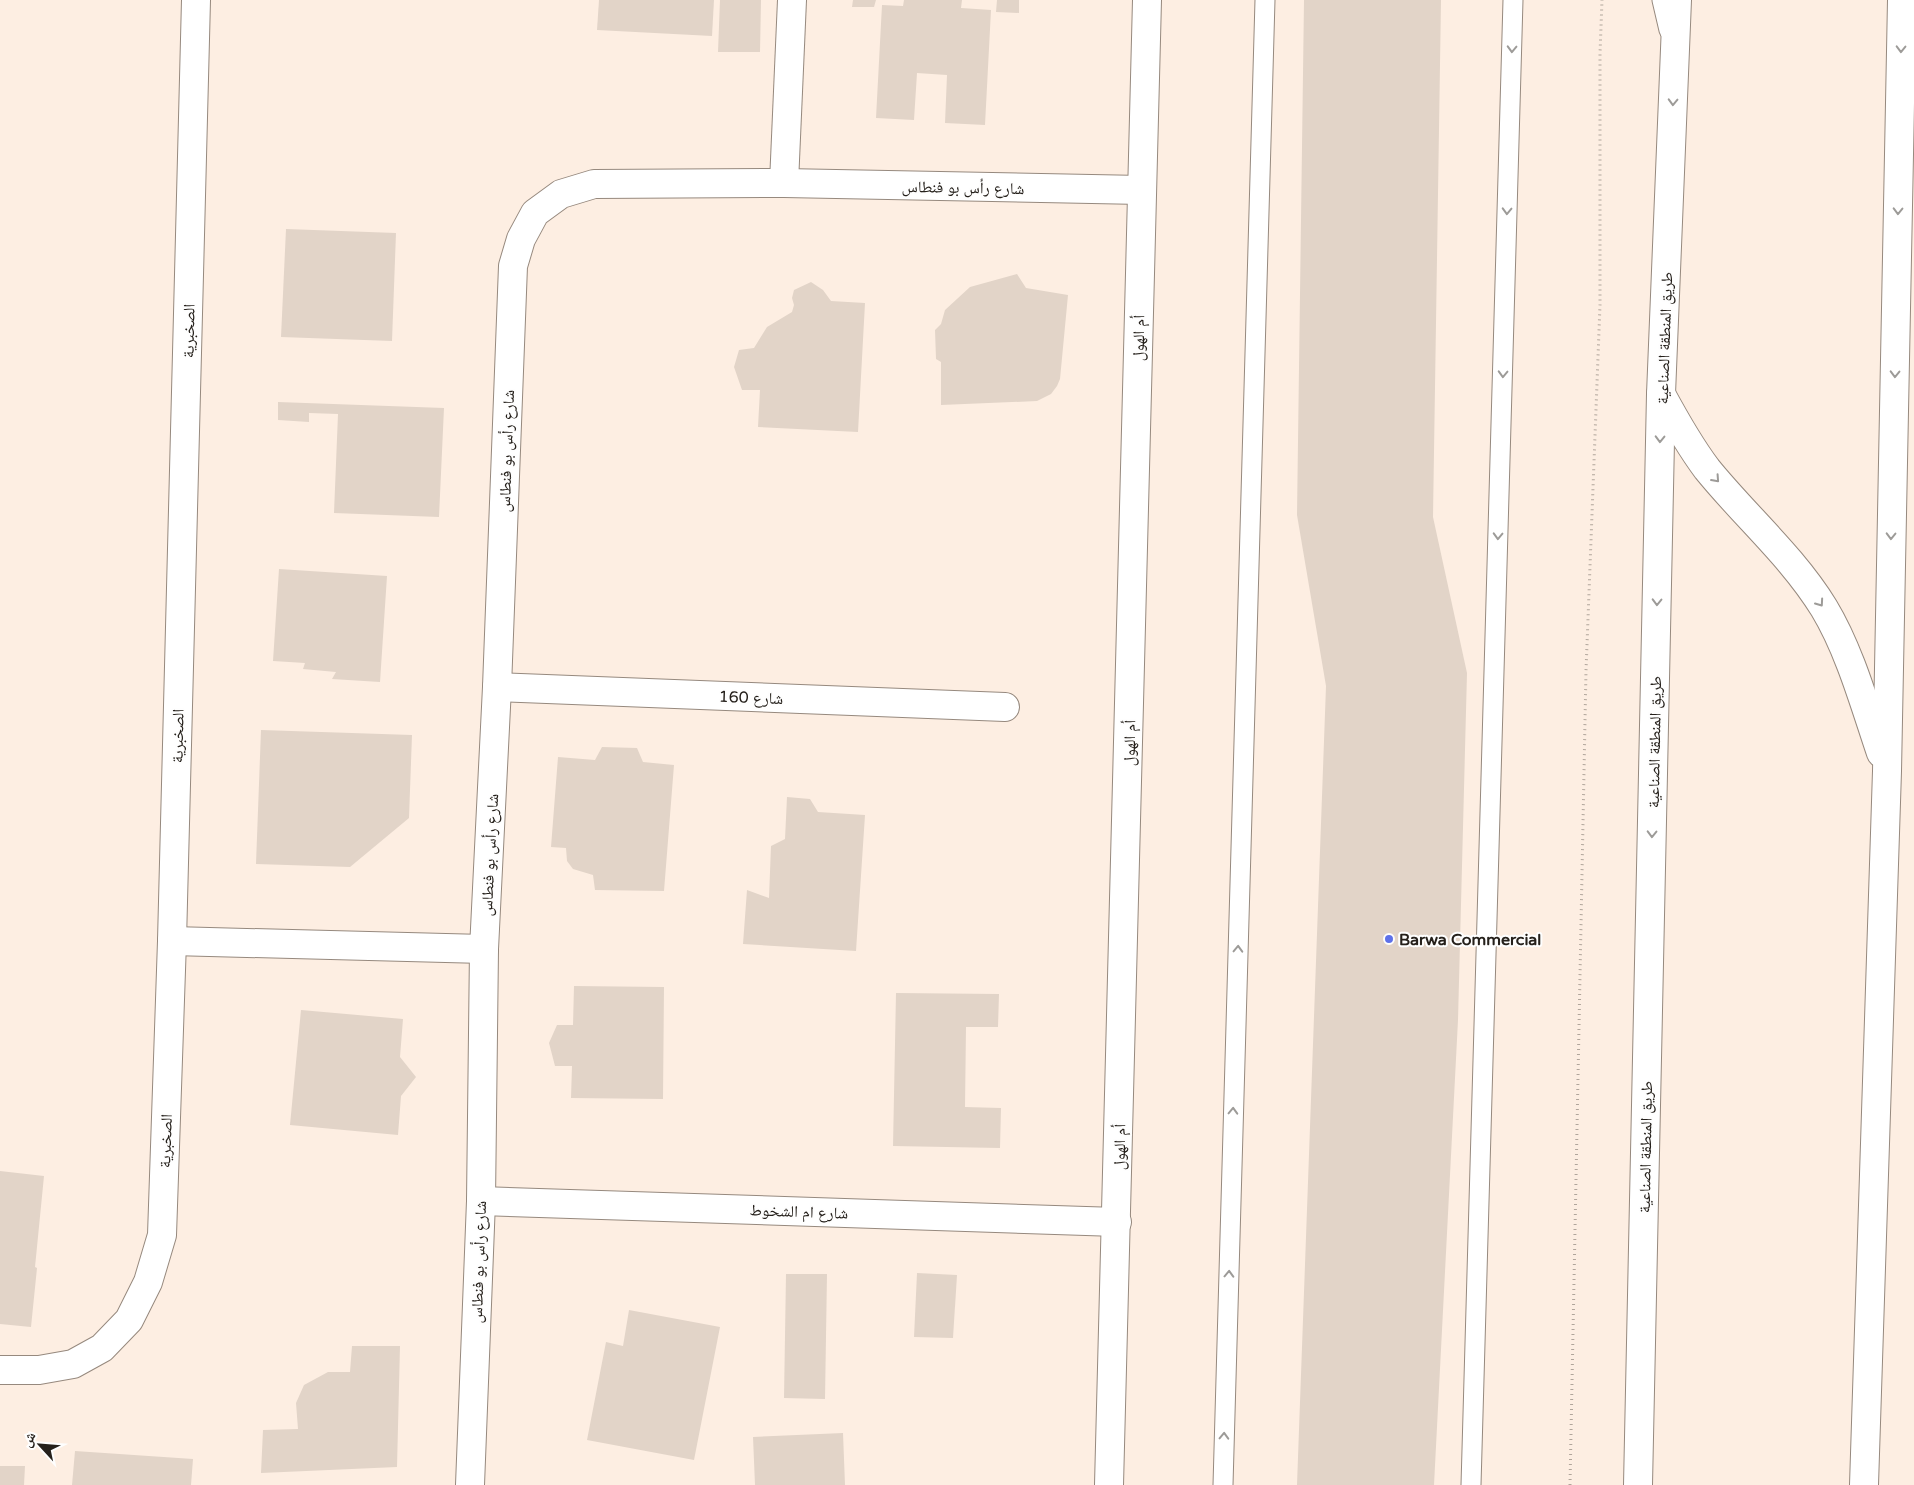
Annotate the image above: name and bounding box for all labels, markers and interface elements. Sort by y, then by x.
one-way arrow [1507,45,1517,53]
one-way arrow [1896,45,1906,53]
one-way arrow [1668,98,1679,106]
street label: شارع رأس بو فنطاس [901,177,1024,199]
one-way arrow [1502,207,1513,215]
one-way arrow [1893,208,1903,215]
street label: طريق المنطقة الصناعية [1653,271,1677,405]
street label: الصخبرية [179,304,199,358]
street label: أم الهول [1129,315,1149,361]
one-way arrow [1497,370,1508,378]
one-way arrow [1889,370,1900,378]
street label: شارع رأس بو فنطاس [495,389,519,513]
one-way arrow [1655,436,1666,444]
one-way arrow [1710,473,1719,482]
one-way arrow [1493,532,1503,540]
one-way arrow [1886,532,1897,540]
one-way arrow [1652,598,1662,606]
one-way arrow [1814,598,1823,607]
street label: طريق المنطقة الصناعية [1644,676,1666,808]
street label: شارع 160 [718,687,784,709]
street label: الصخبرية [168,709,188,763]
street label: أم الهول [1120,720,1140,766]
street label: شارع رأس بو فنطاس [477,793,503,917]
one-way arrow [1647,831,1657,839]
place label: Barwa Commercial [1399,930,1541,950]
marker: Barwa Commercial [1383,933,1395,945]
one-way arrow [1233,945,1243,952]
street label: طريق المنطقة الصناعية [1635,1081,1657,1213]
one-way arrow [1228,1107,1239,1115]
street label: الصخبرية [155,1114,177,1168]
street label: أم الهول [1110,1124,1130,1170]
street label: شارع رأس بو فنطاس [467,1200,491,1324]
street label: شارع ام الشخوط [749,1200,849,1224]
one-way arrow [1224,1270,1234,1278]
north arrow [15,1420,65,1470]
text: ش [18,1429,40,1450]
one-way arrow [1219,1432,1229,1440]

